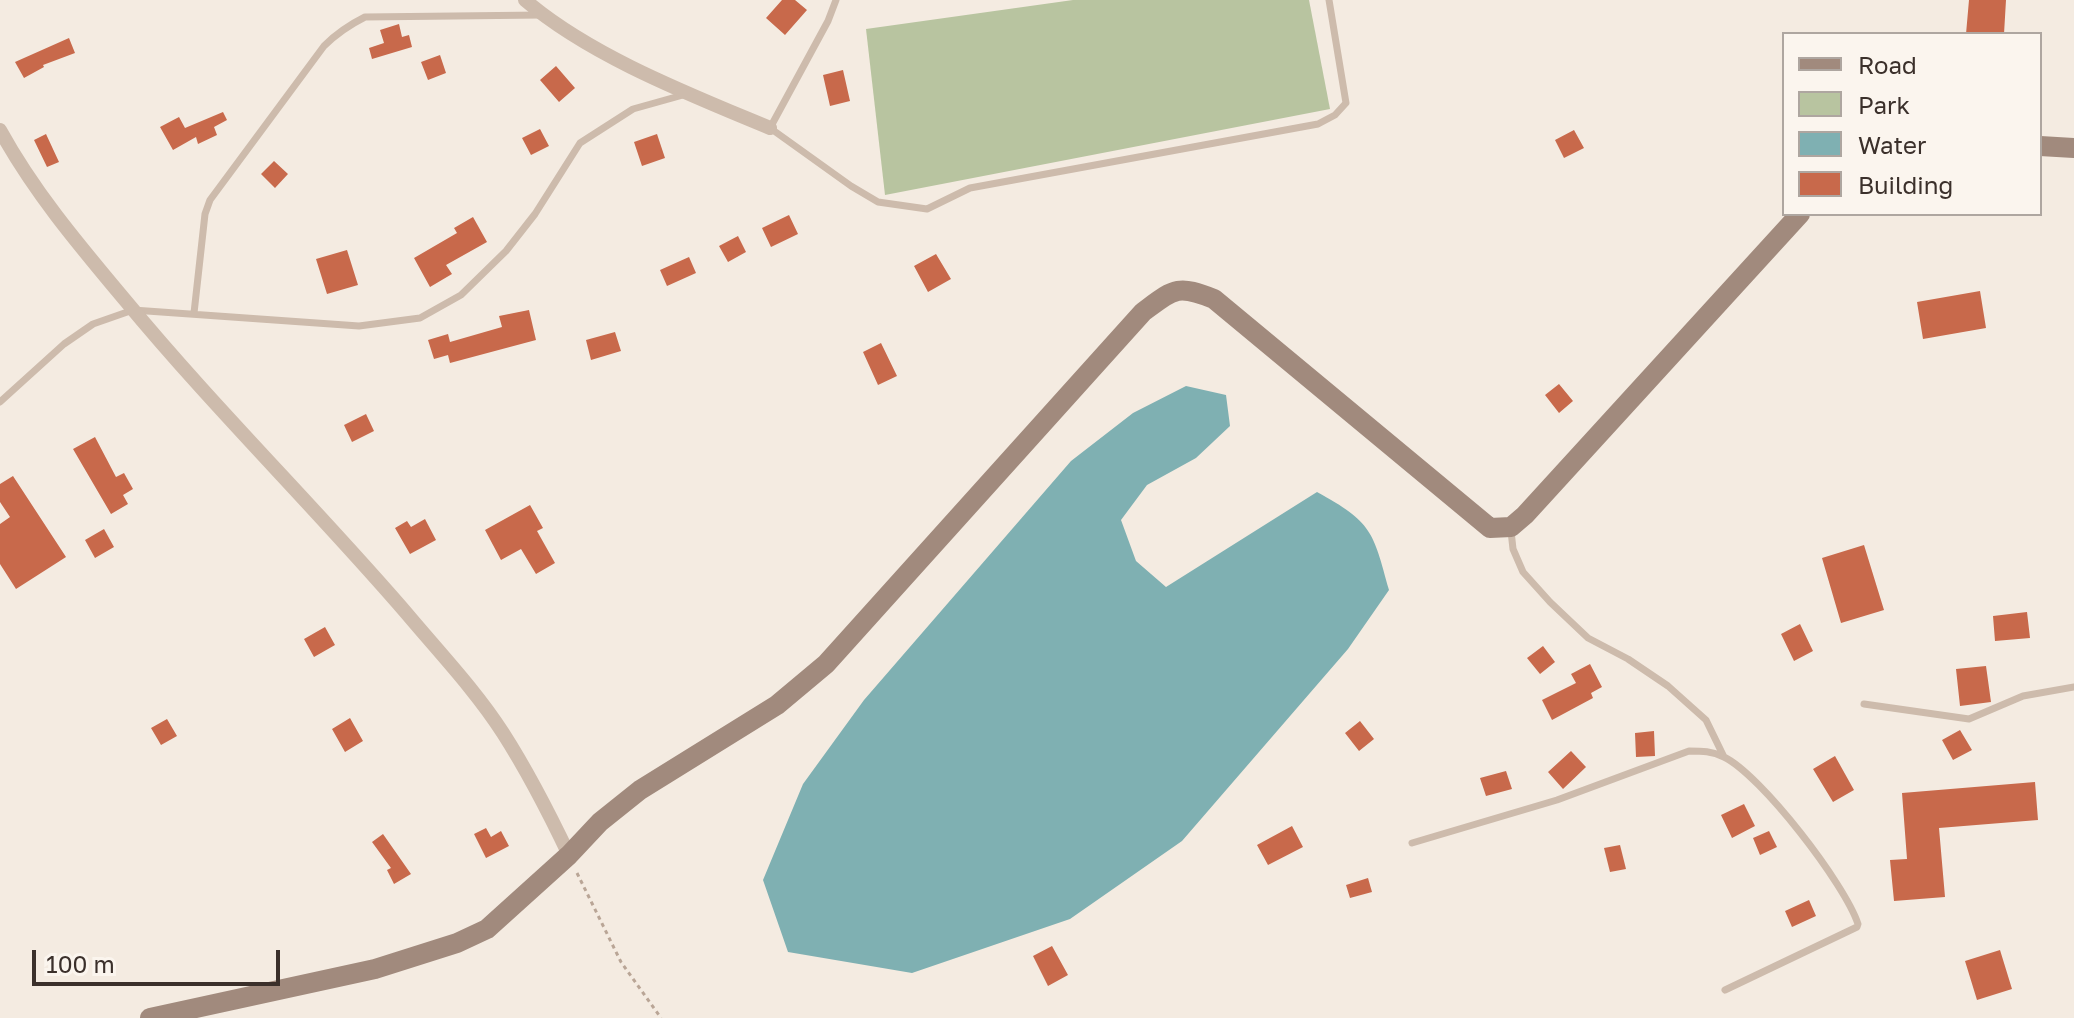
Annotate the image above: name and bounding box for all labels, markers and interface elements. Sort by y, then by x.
legend [1782,32,2042,216]
text: Road [1858,50,1917,79]
text: Park [1858,90,1910,119]
text: Water [1858,130,1926,159]
text: Building [1858,170,1953,199]
scale bar [36,934,284,984]
text: 100 m [46,949,115,978]

